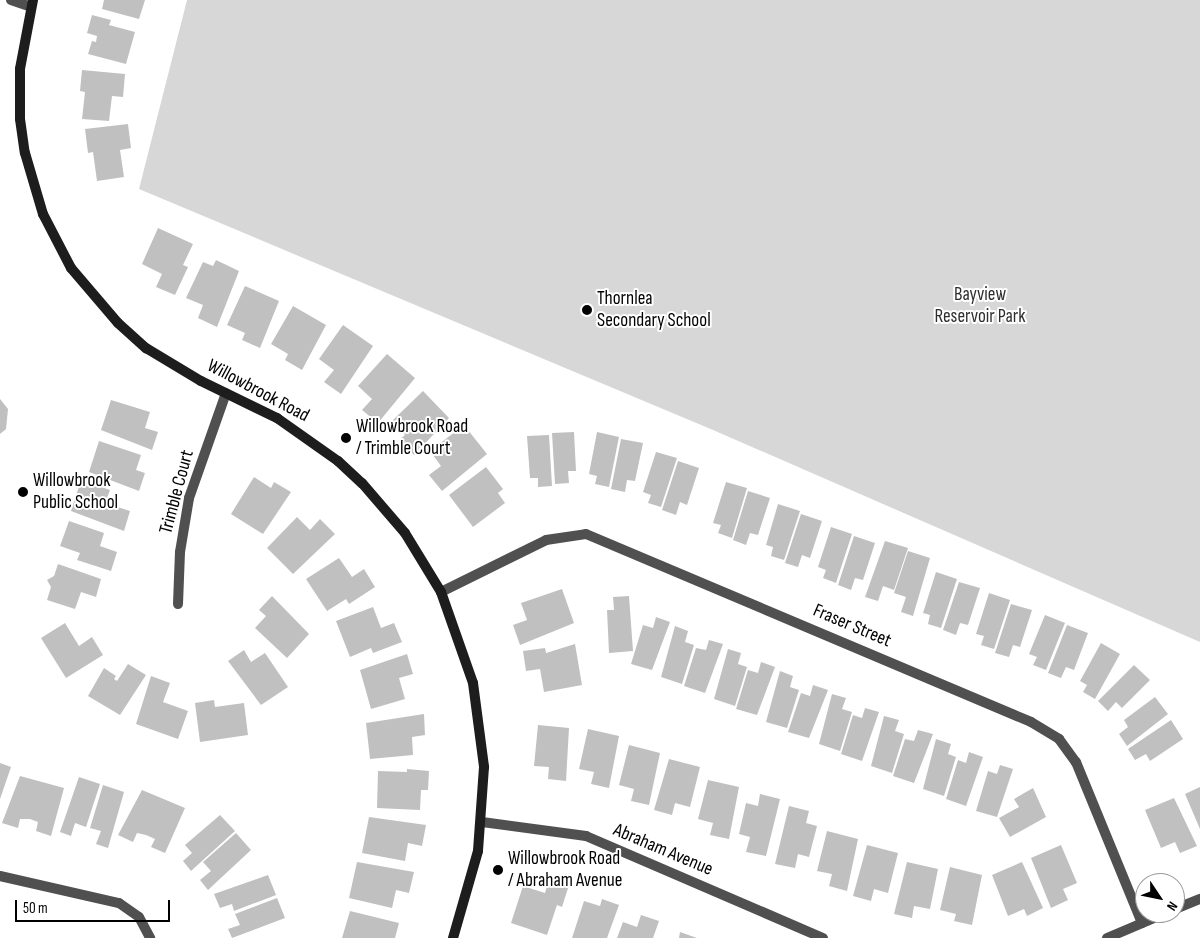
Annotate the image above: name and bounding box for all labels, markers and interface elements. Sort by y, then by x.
park label: Bayview Reservoir Park [934,284,1026,328]
place label: Thornlea Secondary School [597,288,711,332]
marker: Thornlea Secondary School [581,304,593,316]
street label: Willowbrook Road [203,355,313,427]
place label: Willowbrook Road / Trimble Court [356,416,468,460]
marker: Willowbrook Road / Trimble Court [340,432,352,444]
street label: Trimble Court [155,448,199,536]
place label: Willowbrook Public School [33,470,118,514]
marker: Willowbrook Public School [17,486,29,498]
street label: Fraser Street [809,599,895,653]
street label: Abraham Avenue [610,819,716,881]
place label: Willowbrook Road / Abraham Avenue [508,848,622,892]
marker: Willowbrook Road / Abraham Avenue [492,864,504,876]
north arrow [1135,873,1185,923]
scale bar [18,890,172,922]
text: N [1163,898,1181,914]
text: 50 m [23,899,48,918]

